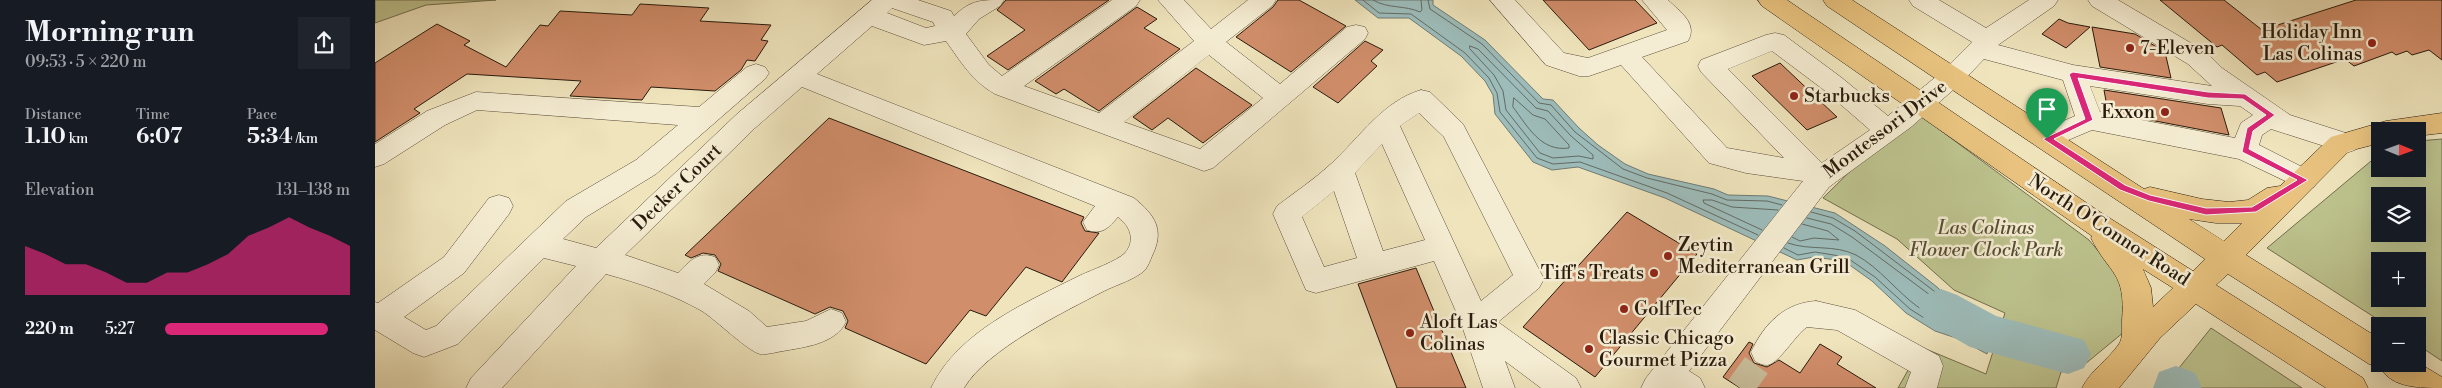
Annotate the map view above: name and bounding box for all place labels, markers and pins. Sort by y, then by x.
place label: Holiday Inn Las Colinas [2261,20,2362,66]
place label: 7-Eleven [2140,36,2215,60]
marker: Holiday Inn Las Colinas [2366,37,2378,49]
marker: 7-Eleven [2124,42,2136,54]
place label: Starbucks [1804,84,1890,108]
pin [2026,88,2068,139]
marker: Starbucks [1788,90,1800,102]
place label: Exxon [2101,100,2155,124]
marker: Exxon [2159,106,2171,118]
place label: Zeytin Mediterranean Grill [1678,233,1850,279]
marker: Zeytin Mediterranean Grill [1662,250,1674,262]
place label: Tiff's Treats [1541,261,1644,285]
marker: Tiff's Treats [1648,267,1660,279]
place label: GolfTec [1634,297,1702,321]
marker: GolfTec [1618,303,1630,315]
place label: Aloft Las Colinas [1419,310,1498,356]
place label: Classic Chicago Gourmet Pizza [1599,326,1734,372]
marker: Aloft Las Colinas [1404,327,1416,339]
marker: Classic Chicago Gourmet Pizza [1583,343,1595,355]

